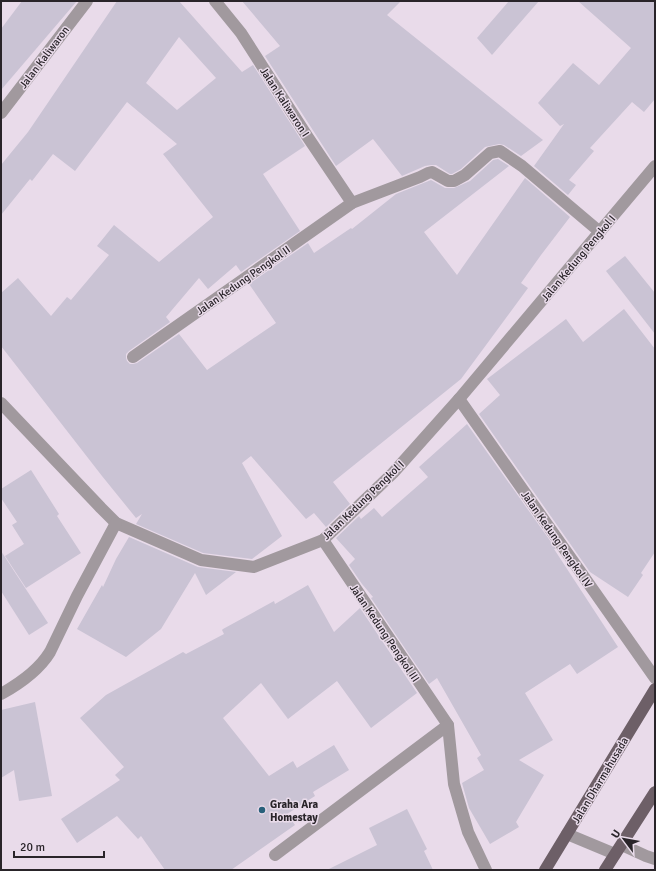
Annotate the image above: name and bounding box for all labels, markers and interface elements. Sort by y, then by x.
street label: Jalan Kaliwaron [17,24,72,91]
street label: Jalan Kaliwaron I [257,65,312,139]
street label: Jalan Kedung Pengkol I [539,213,618,304]
street label: Jalan Kedung Pengkol II [194,243,293,318]
street label: Jalan Kedung Pengkol I [320,458,407,543]
street label: Jalan Kedung Pengkol IV [518,489,595,591]
street label: Jalan Kedung Pengkol III [347,582,422,685]
street label: Jalan Dharmahusada [570,734,632,826]
place label: Graha Ara Homestay [270,798,318,824]
marker: Graha Ara Homestay [257,805,267,815]
north arrow [604,819,644,859]
text: U [608,827,623,841]
scale bar [14,833,104,859]
text: 20 m [20,840,45,855]

